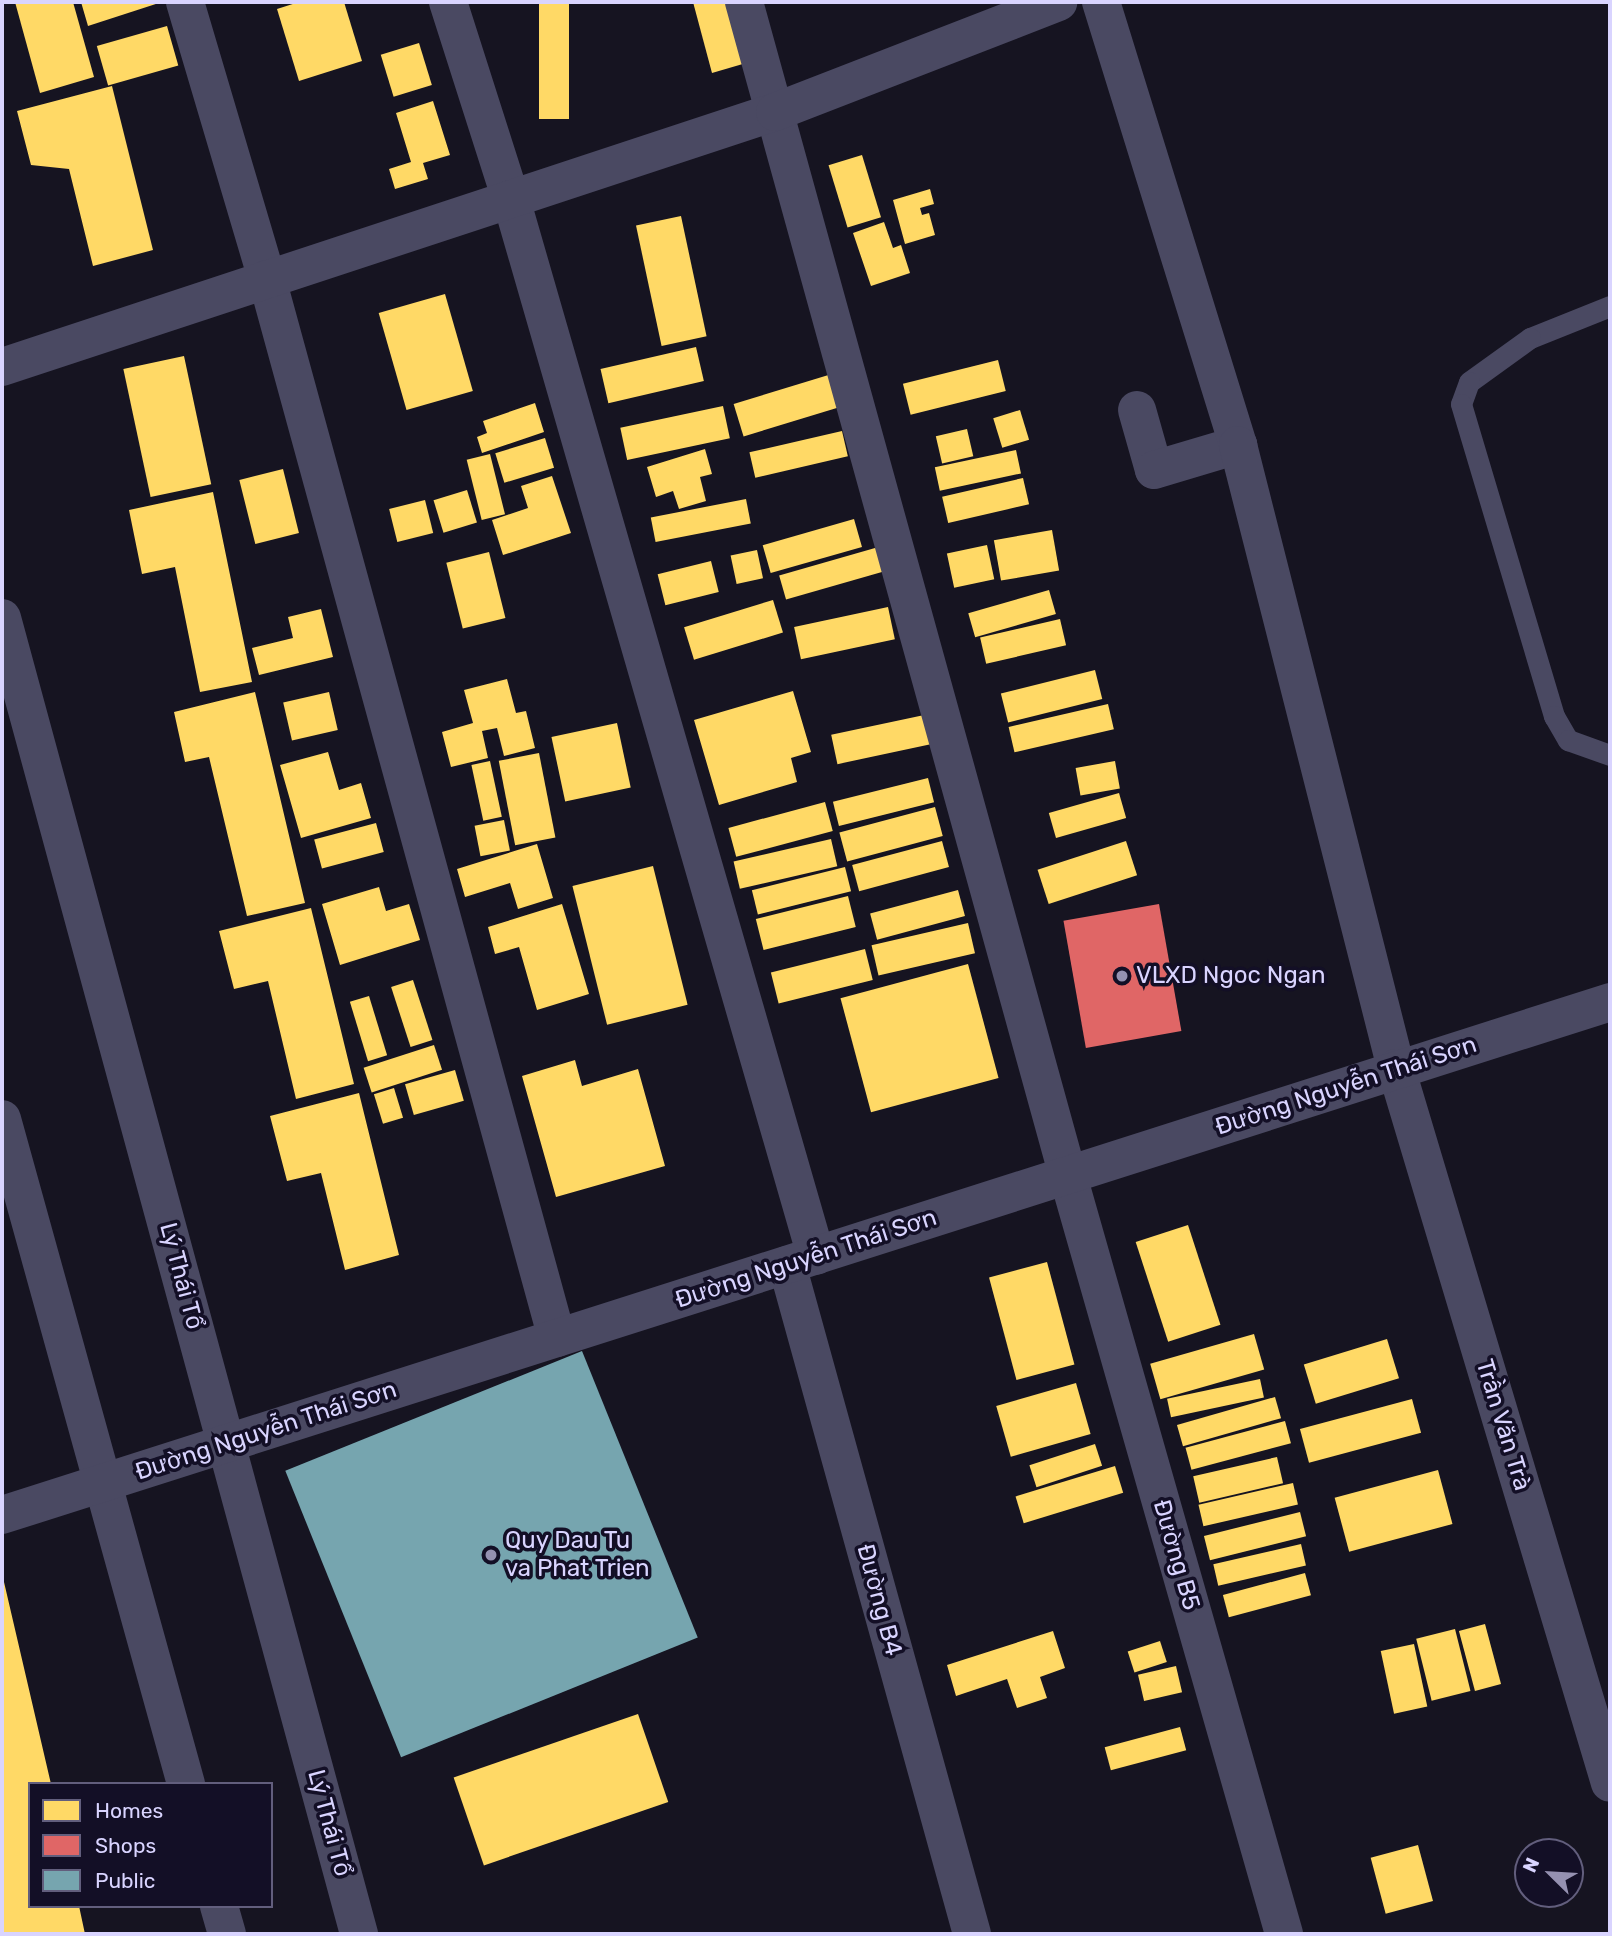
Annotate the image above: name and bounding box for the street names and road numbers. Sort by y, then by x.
street label: Đường Nguyễn Thái Sơn [1211,1030,1481,1142]
street label: Đường Nguyễn Thái Sơn [671,1203,941,1315]
street label: Lý Thái Tổ [153,1219,209,1333]
street label: Trần Văn Trà [1469,1355,1537,1495]
street label: Đường Nguyễn Thái Sơn [131,1375,401,1487]
street label: Đường B5 [1147,1496,1205,1614]
street label: Đường B4 [850,1541,908,1659]
street label: Lý Thái Tổ [301,1766,357,1880]

